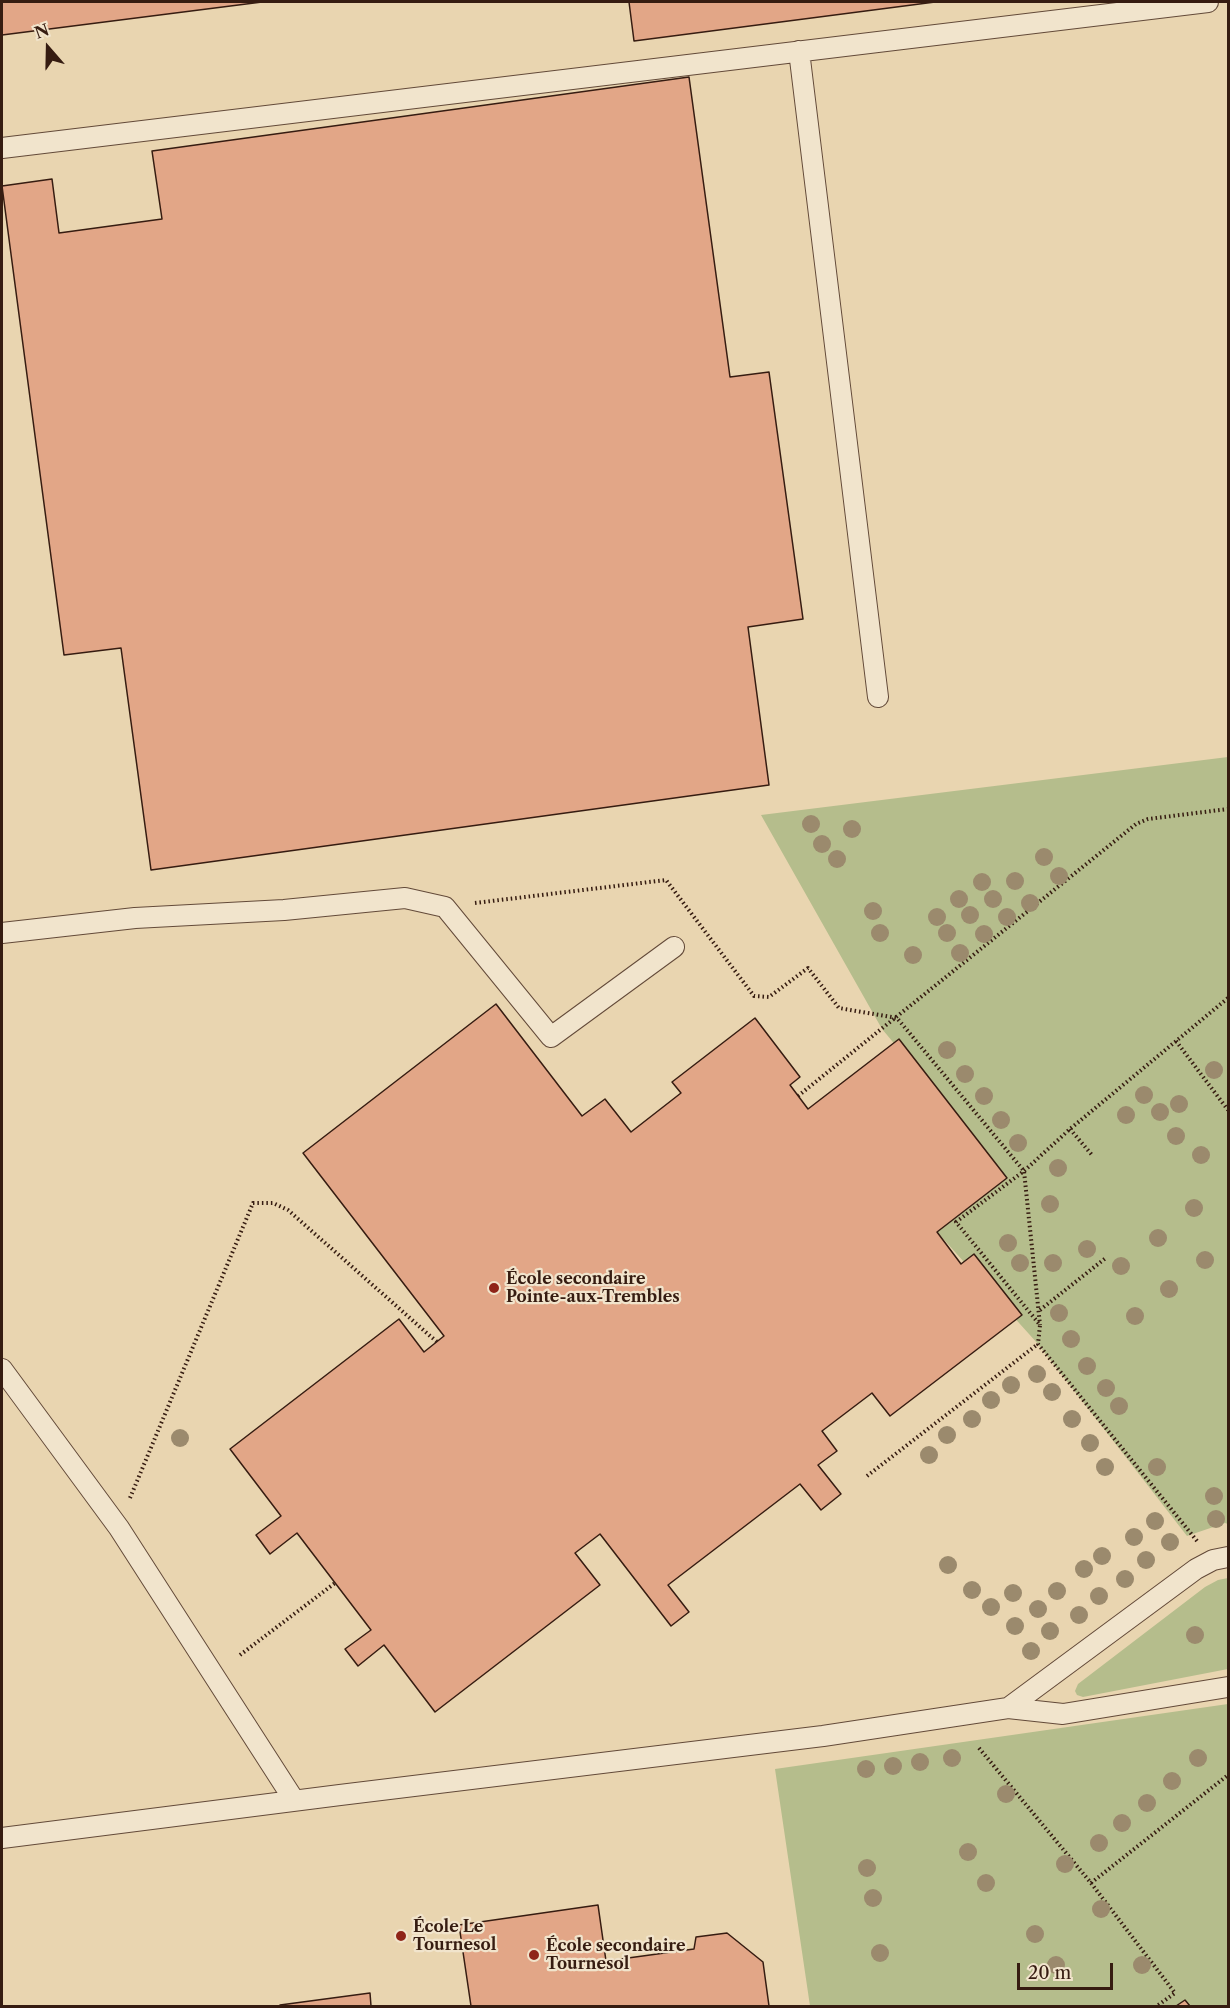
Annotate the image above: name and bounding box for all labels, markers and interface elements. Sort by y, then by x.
north arrow [18,18,78,78]
text: N [32,19,52,43]
place label: École secondaire Pointe-aux-Trembles [506,1269,680,1307]
marker: École secondaire Pointe-aux-Trembles [487,1281,501,1295]
place label: École Le Tournesol [413,1917,496,1955]
marker: École Le Tournesol [394,1929,408,1943]
place label: École secondaire Tournesol [546,1936,686,1974]
marker: École secondaire Tournesol [527,1948,541,1962]
scale bar [1020,1951,1116,1989]
text: 20 m [1028,1962,1071,1984]

